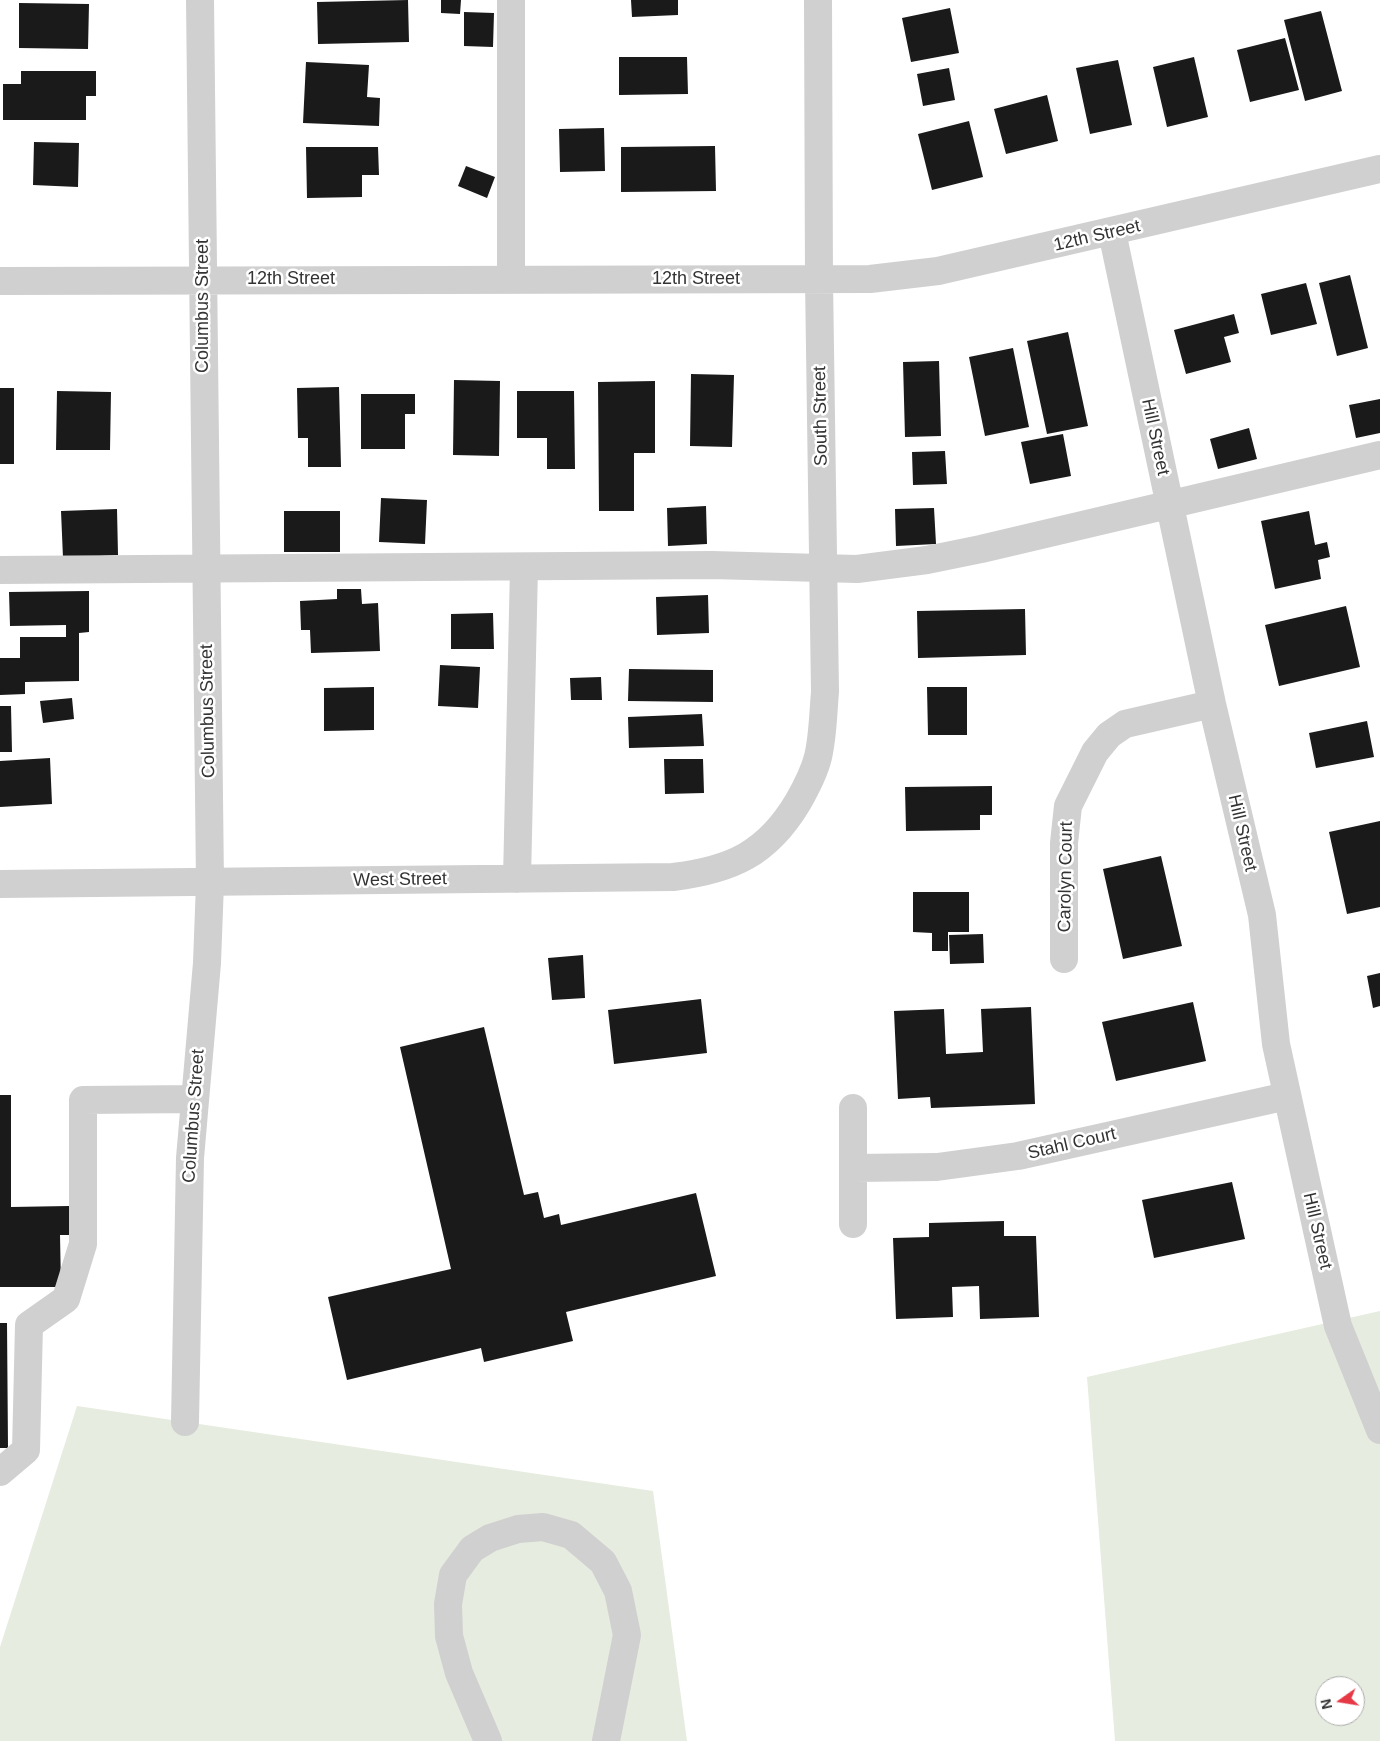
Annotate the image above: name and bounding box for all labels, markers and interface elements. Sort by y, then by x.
street label: 12th Street [1052,216,1142,256]
street label: Columbus Street [192,239,214,373]
street label: 12th Street [247,268,335,290]
street label: 12th Street [652,268,740,290]
street label: South Street [809,366,833,466]
street label: Hill Street [1136,397,1174,477]
street label: Columbus Street [196,644,220,778]
street label: Hill Street [1223,793,1261,873]
street label: Carolyn Court [1054,821,1078,933]
street label: West Street [353,868,447,892]
street label: Columbus Street [179,1048,209,1184]
street label: Stahl Court [1026,1123,1118,1165]
street label: Hill Street [1298,1191,1336,1271]
north arrow [1315,1676,1365,1726]
text: N [1317,1697,1335,1711]

